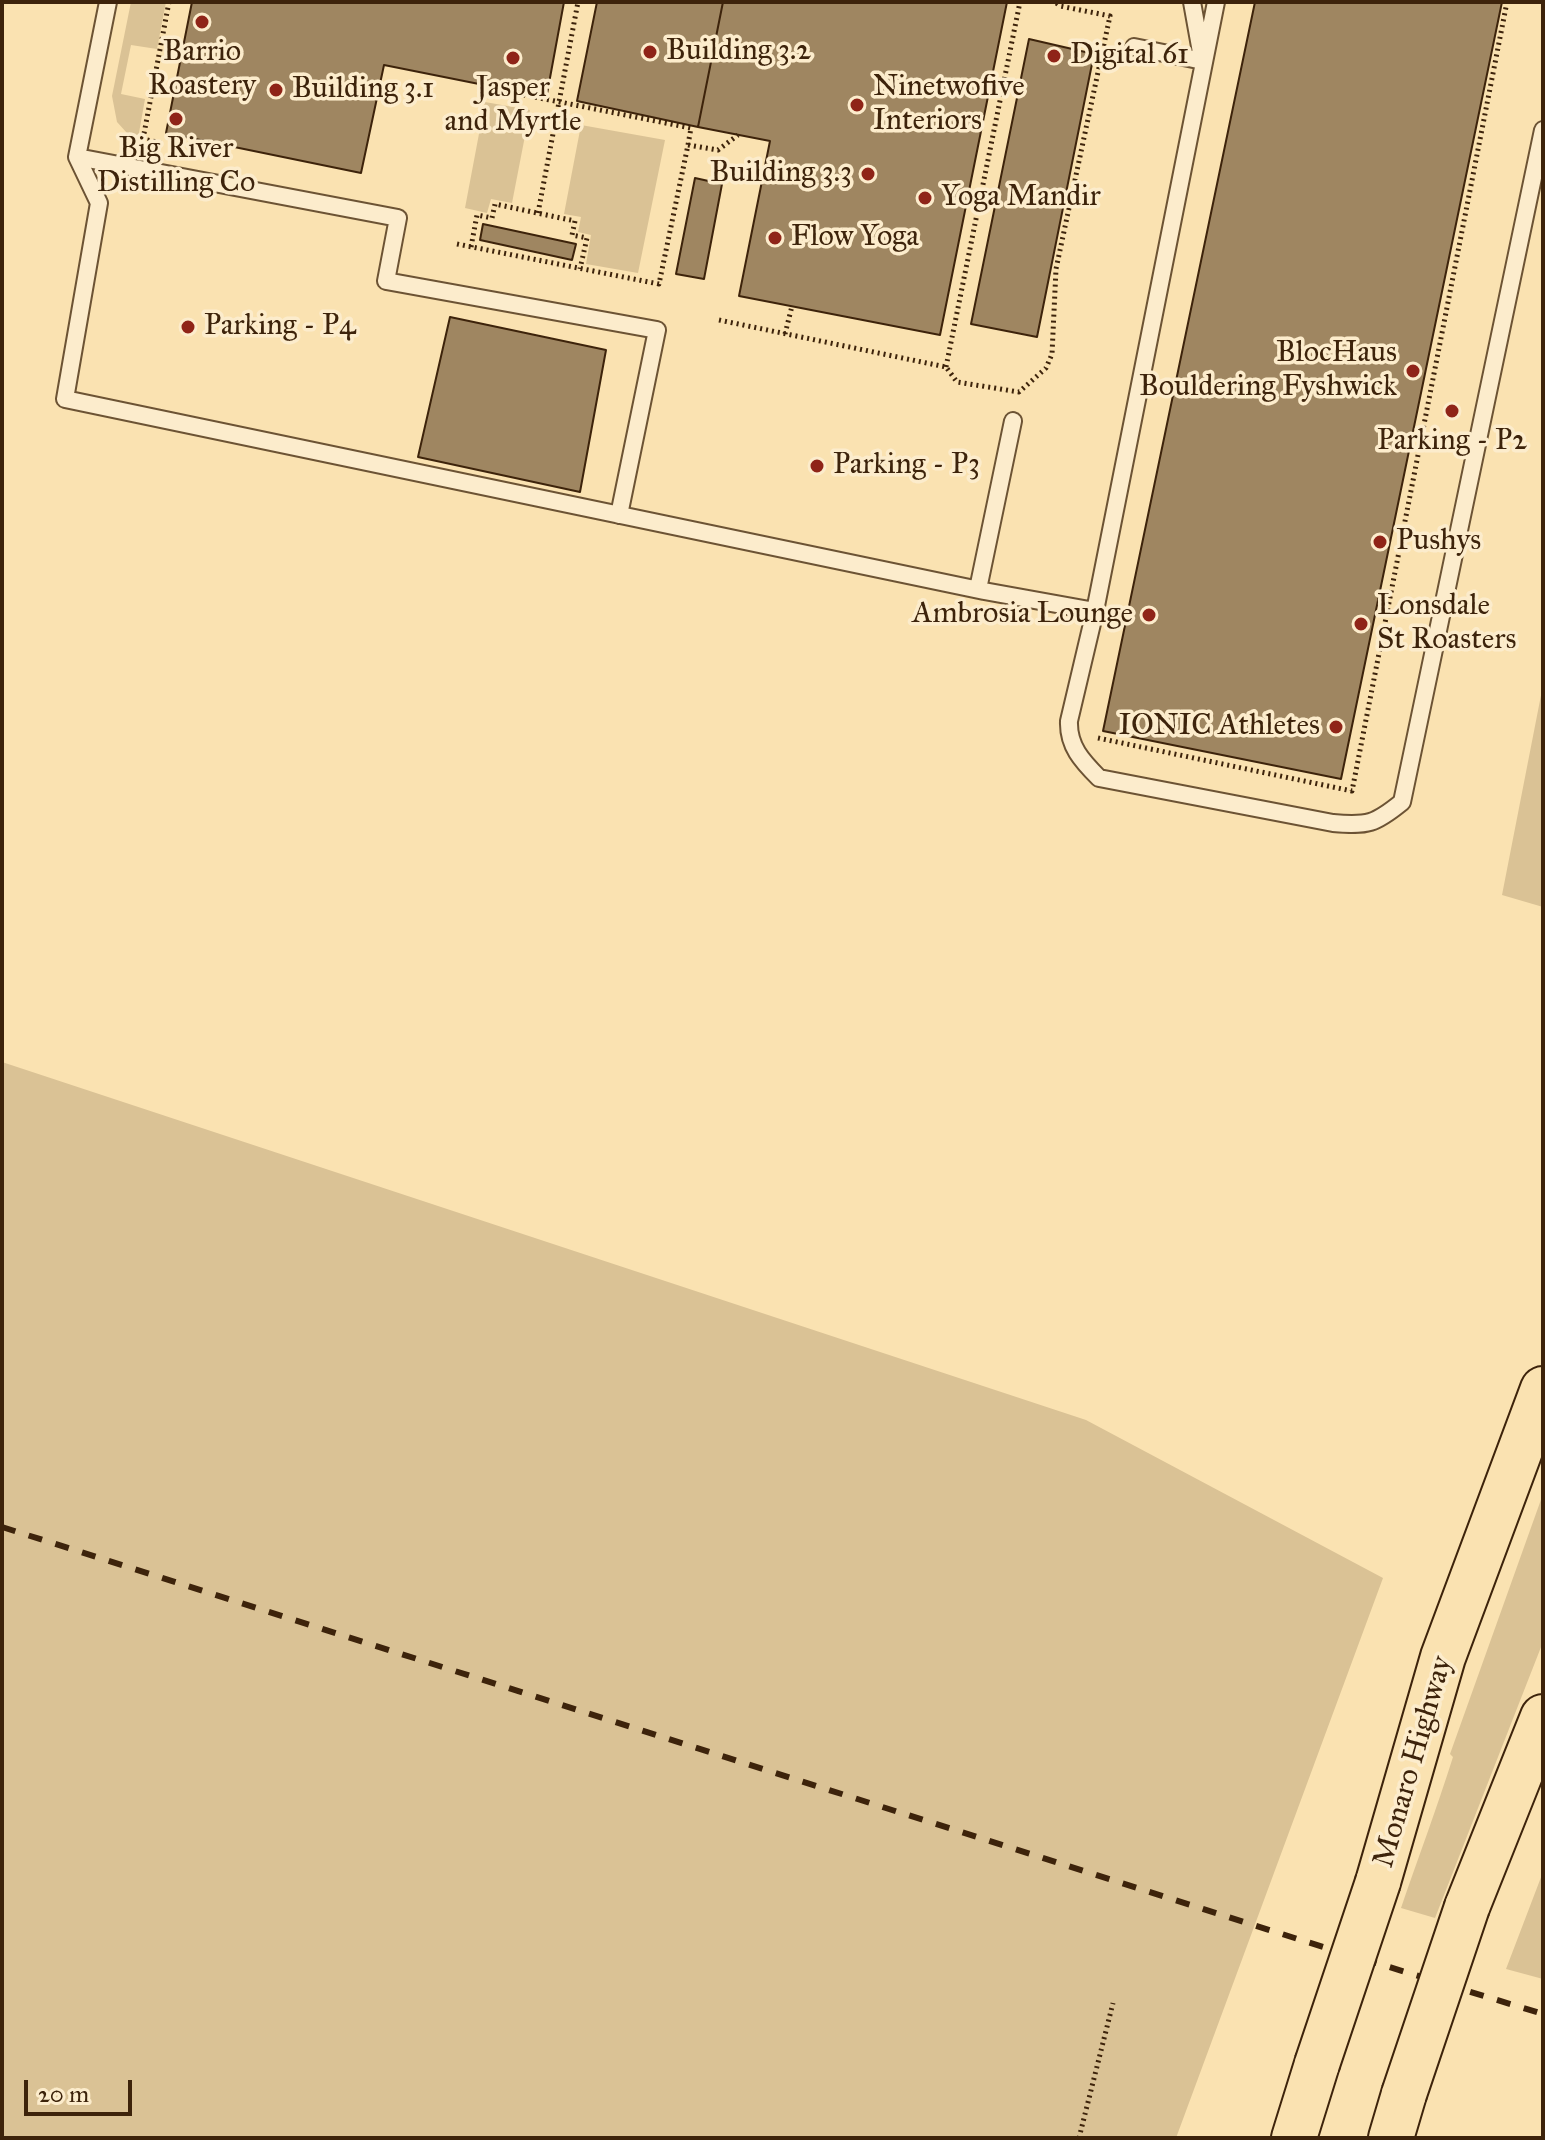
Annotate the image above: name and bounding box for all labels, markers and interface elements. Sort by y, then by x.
marker: Barrio Roastery [193,13,211,31]
place label: Building 3.2 [666,34,811,70]
place label: Barrio Roastery [148,35,256,106]
place label: Digital 61 [1070,38,1189,74]
marker: Building 3.2 [641,43,659,61]
marker: Digital 61 [1045,47,1063,65]
marker: Jasper and Myrtle [504,49,522,67]
place label: Ninetwofive Interiors [873,70,1025,140]
place label: Jasper and Myrtle [444,71,582,142]
place label: Building 3.1 [292,72,434,108]
marker: Building 3.1 [267,81,285,99]
marker: Ninetwofive Interiors [848,96,866,114]
marker: Big River Distilling Co [167,110,185,128]
place label: Big River Distilling Co [97,132,255,202]
place label: Building 3.3 [710,156,852,192]
marker: Building 3.3 [859,165,877,183]
place label: Yoga Mandir [941,180,1101,216]
marker: Yoga Mandir [916,189,934,207]
place label: Flow Yoga [791,220,919,256]
marker: Flow Yoga [766,229,784,247]
place label: Parking - P4 [204,309,356,345]
marker: Parking - P4 [179,318,197,336]
place label: BlocHaus Bouldering Fyshwick [1139,336,1397,406]
marker: BlocHaus Bouldering Fyshwick [1404,362,1422,380]
marker: Parking - P2 [1443,402,1461,420]
place label: Parking - P2 [1377,424,1527,460]
place label: Parking - P3 [833,448,980,484]
marker: Parking - P3 [808,457,826,475]
place label: Pushys [1396,524,1481,560]
marker: Pushys [1371,533,1389,551]
place label: Lonsdale St Roasters [1377,589,1516,660]
place label: Ambrosia Lounge [912,597,1133,633]
marker: Ambrosia Lounge [1140,606,1158,624]
marker: Lonsdale St Roasters [1352,615,1370,633]
place label: IONIC Athletes [1118,709,1320,745]
marker: IONIC Athletes [1327,718,1345,736]
street label: Monaro Highway [1367,1652,1461,1872]
scale bar [28,2064,136,2114]
text: 20 m [38,2079,89,2109]

